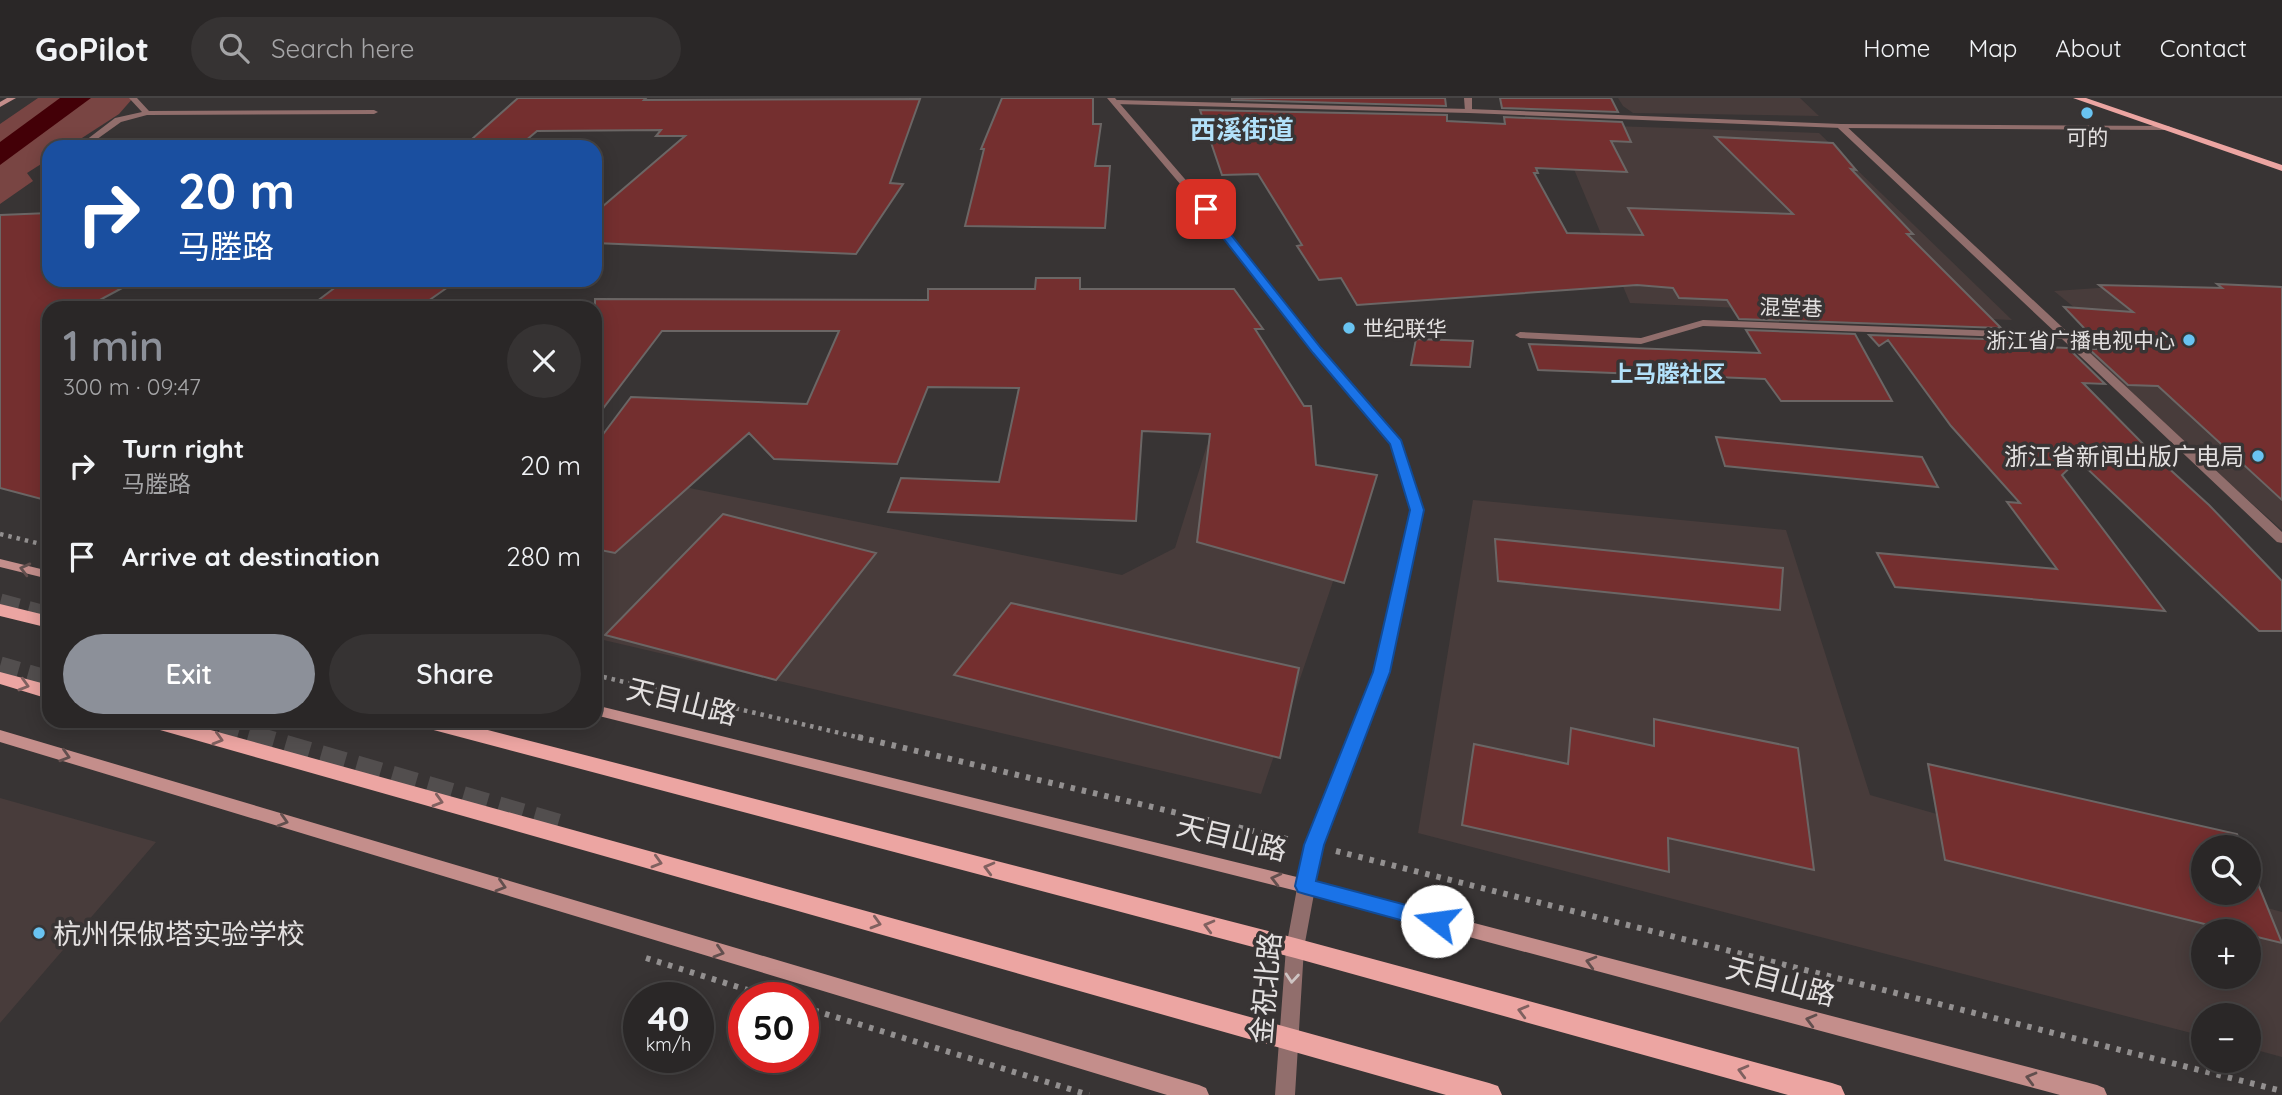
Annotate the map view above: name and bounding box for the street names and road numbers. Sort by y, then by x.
street label: 混堂巷 [1759,293,1823,321]
street label: 天目山路 [623,670,741,732]
street label: 天目山路 [1173,806,1291,868]
street label: 金祝北路 [1243,931,1287,1045]
street label: 天目山路 [1722,950,1840,1012]

